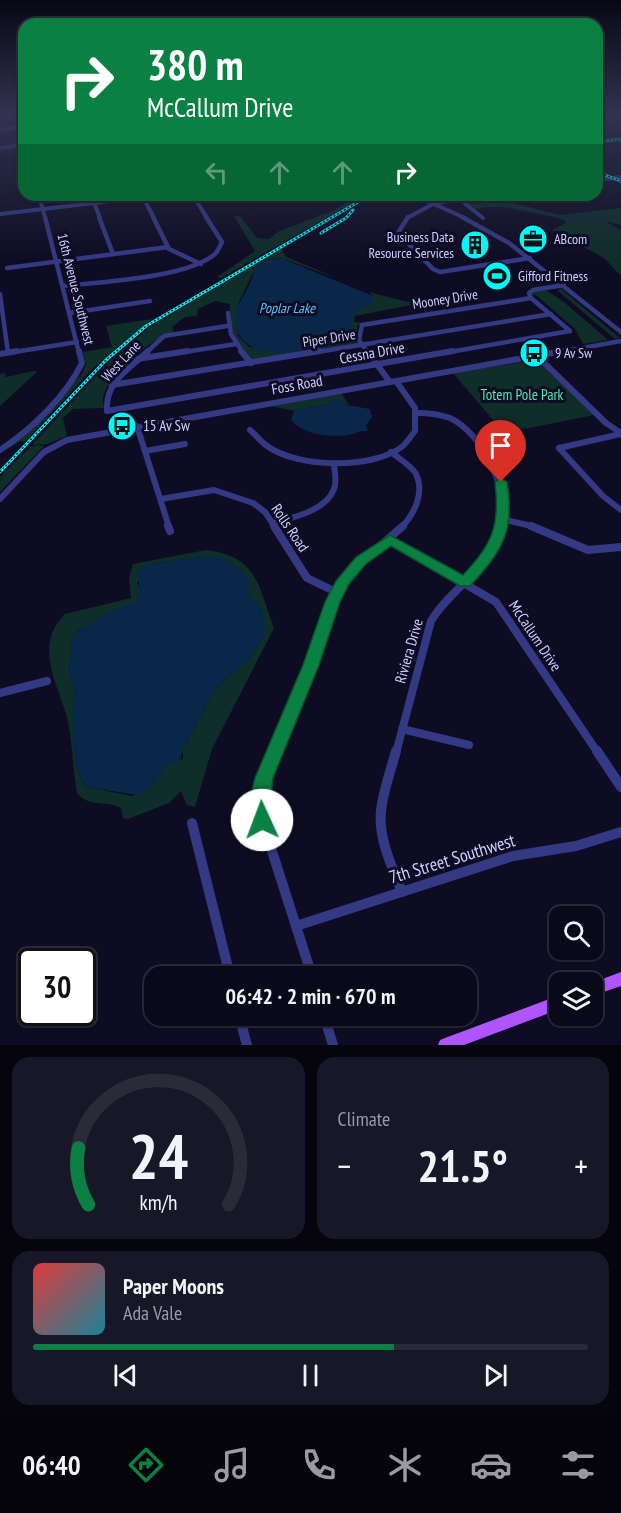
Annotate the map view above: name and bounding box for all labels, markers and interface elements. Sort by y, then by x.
text: 380 m [147,37,244,92]
icon: right [48,42,126,120]
text: McCallum Drive [147,90,293,124]
icon: left [200,156,233,189]
icon: ahead [263,156,296,189]
icon: ahead [326,156,359,189]
icon: right [389,156,422,189]
office icon: ABcom [517,223,549,255]
place label: Business Data Resource Services [369,228,454,262]
building icon: Business Data Resource Services [459,229,491,261]
place label: ABcom [554,230,587,248]
street label: 16th Avenue Southwest [53,231,99,347]
sports icon: Gifford Fitness [481,260,513,292]
place label: Gifford Fitness [518,267,588,285]
street label: Mooney Drive [411,285,479,313]
water label: Poplar Lake [259,299,316,317]
street label: Piper Drive [301,325,357,351]
street label: West Lane [98,337,145,385]
street label: Cessna Drive [338,337,406,368]
bus stop icon: 9 Av Sw [518,337,550,369]
place label: 9 Av Sw [555,344,593,362]
street label: Foss Road [270,371,324,398]
park label: Totem Pole Park [481,385,564,404]
bus stop icon: 15 Av Sw [106,410,138,442]
place label: 15 Av Sw [143,416,190,435]
pin [475,420,526,482]
icon: arrive [484,429,517,462]
street label: Rolls Road [267,500,313,555]
street label: McCallum Drive [505,597,566,675]
street label: Riviera Drive [390,616,427,685]
position arrow [230,788,294,852]
street label: 7th Street Southwest [386,828,518,889]
map controls [549,906,603,1026]
button: search [549,906,603,960]
speed limit sign: 30 [18,948,96,1026]
button: layers [549,972,603,1026]
text: 06:42 · 2 min · 670 m [225,982,396,1010]
text: Climate [338,1106,390,1132]
text: 24 [128,1115,188,1196]
text: 21.5° [418,1136,508,1194]
text: − [338,1144,351,1187]
text: + [574,1144,588,1187]
text: km/h [139,1188,177,1216]
text: Paper Moons [123,1272,224,1300]
text: Ada Vale [123,1300,182,1326]
icon: previous [109,1359,142,1392]
icon: pause [294,1359,327,1392]
icon: next [479,1359,512,1392]
icon: directions [125,1444,167,1486]
icon: music [211,1444,253,1486]
icon: phone [298,1444,340,1486]
icon: climate [384,1444,426,1486]
icon: car [470,1444,512,1486]
icon: filters [557,1444,599,1486]
text: 06:40 [22,1448,81,1482]

